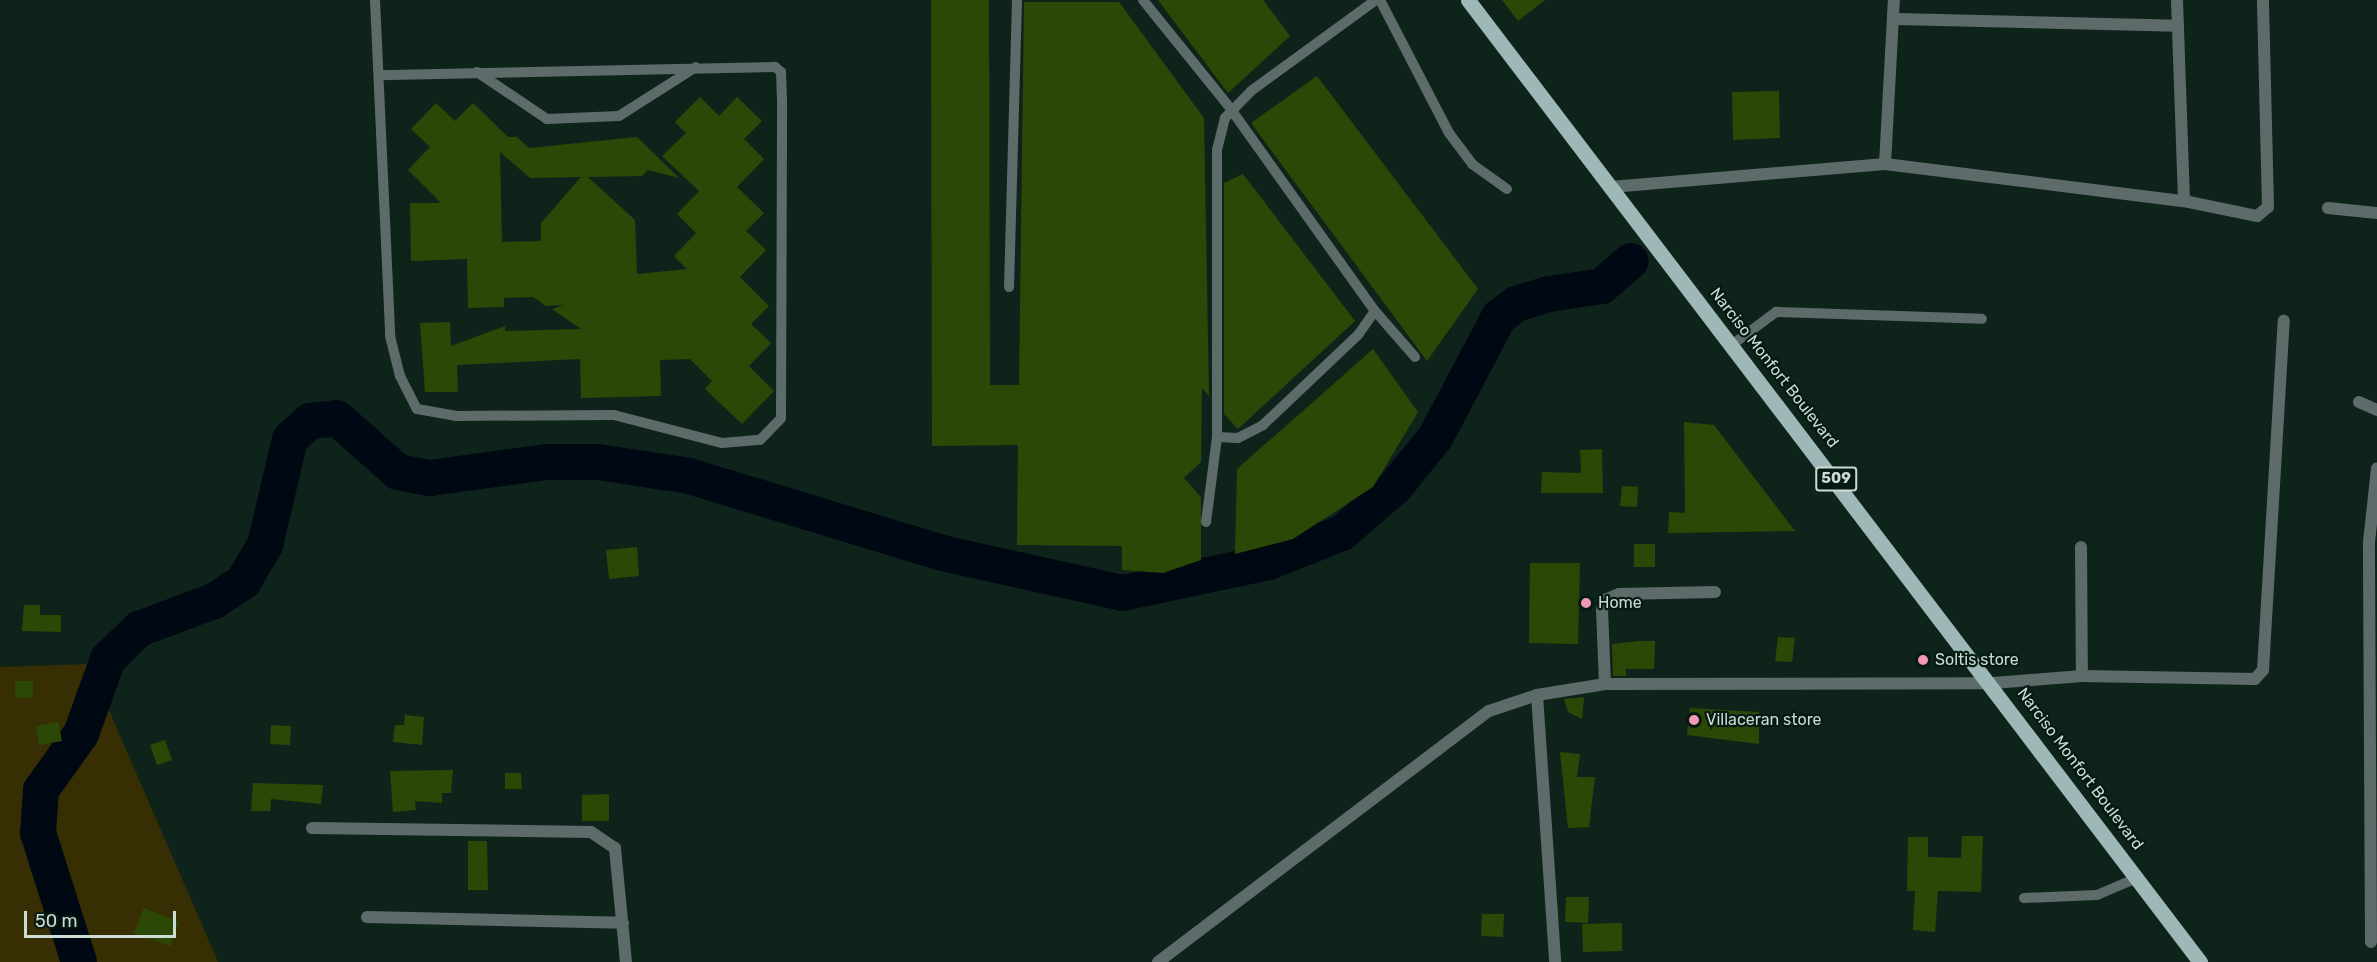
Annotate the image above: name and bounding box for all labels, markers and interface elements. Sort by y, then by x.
street label: Narciso Monfort Boulevard [1706,284,1842,452]
road number: 509 [1815,467,1857,491]
place label: Home [1598,593,1642,613]
marker: Home [1579,596,1593,610]
place label: Soltis store [1935,650,2019,670]
marker: Soltis store [1916,653,1930,667]
street label: Narciso Monfort Boulevard [2013,684,2147,854]
place label: Villaceran store [1706,710,1822,730]
marker: Villaceran store [1687,713,1701,727]
scale bar [27,899,178,937]
text: 50 m [35,910,78,932]

